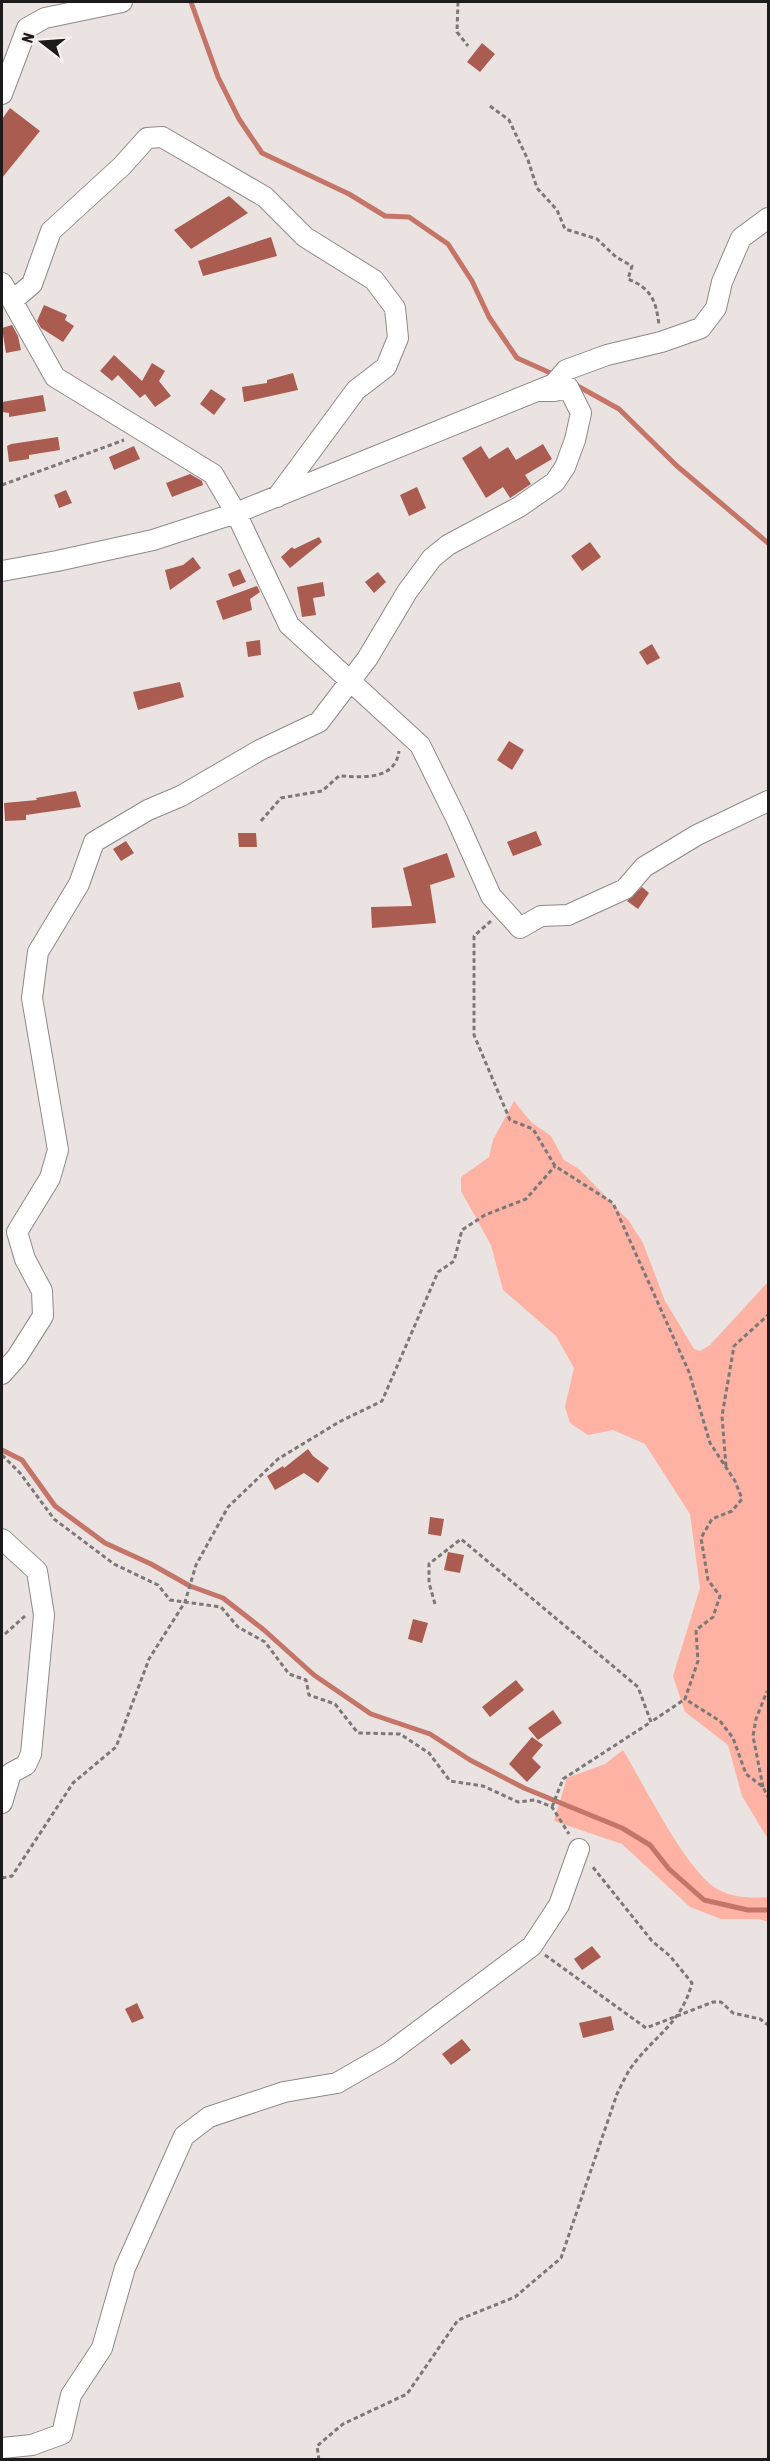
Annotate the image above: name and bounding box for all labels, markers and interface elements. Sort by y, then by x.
north arrow [12,12,72,72]
text: N [18,30,38,45]

